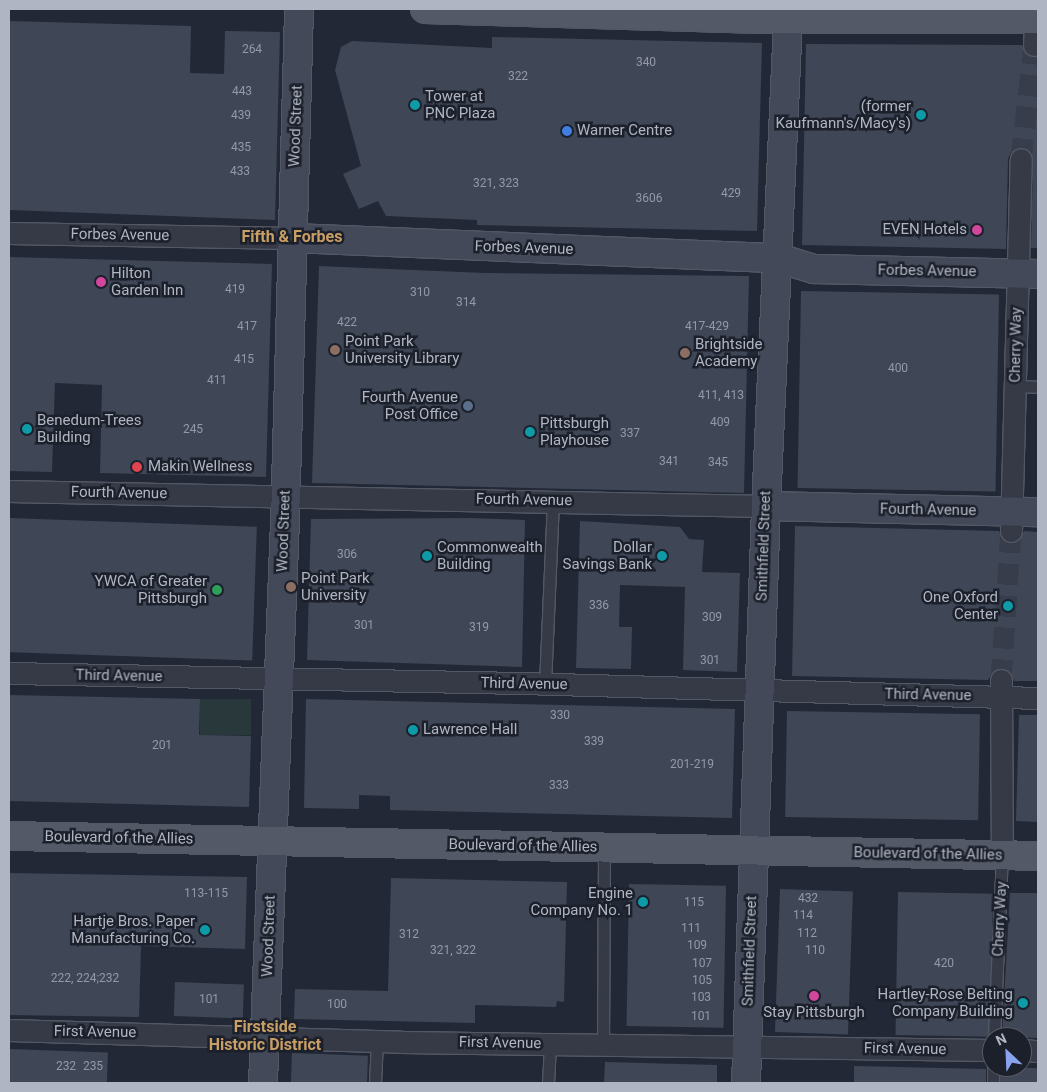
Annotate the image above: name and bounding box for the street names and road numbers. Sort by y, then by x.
street label: Wood Street [286,85,306,167]
street label: Forbes Avenue [71,225,169,245]
street label: Forbes Avenue [474,237,574,259]
street label: Forbes Avenue [878,261,976,281]
street label: Cherry Way [1006,307,1026,383]
street label: Fourth Avenue [71,483,167,503]
street label: Wood Street [274,490,294,572]
street label: Fourth Avenue [476,490,572,510]
street label: Smithfield Street [753,490,775,602]
street label: Fourth Avenue [880,500,976,520]
street label: Third Avenue [75,666,163,686]
street label: Third Avenue [480,674,568,694]
street label: Third Avenue [884,685,972,705]
street label: Boulevard of the Allies [44,828,194,848]
street label: Boulevard of the Allies [448,836,598,856]
street label: Boulevard of the Allies [853,844,1003,864]
street label: Cherry Way [989,881,1011,957]
street label: Wood Street [259,895,279,977]
street label: Smithfield Street [739,895,761,1007]
street label: First Avenue [54,1022,136,1042]
street label: First Avenue [459,1033,541,1053]
street label: First Avenue [864,1039,946,1059]

